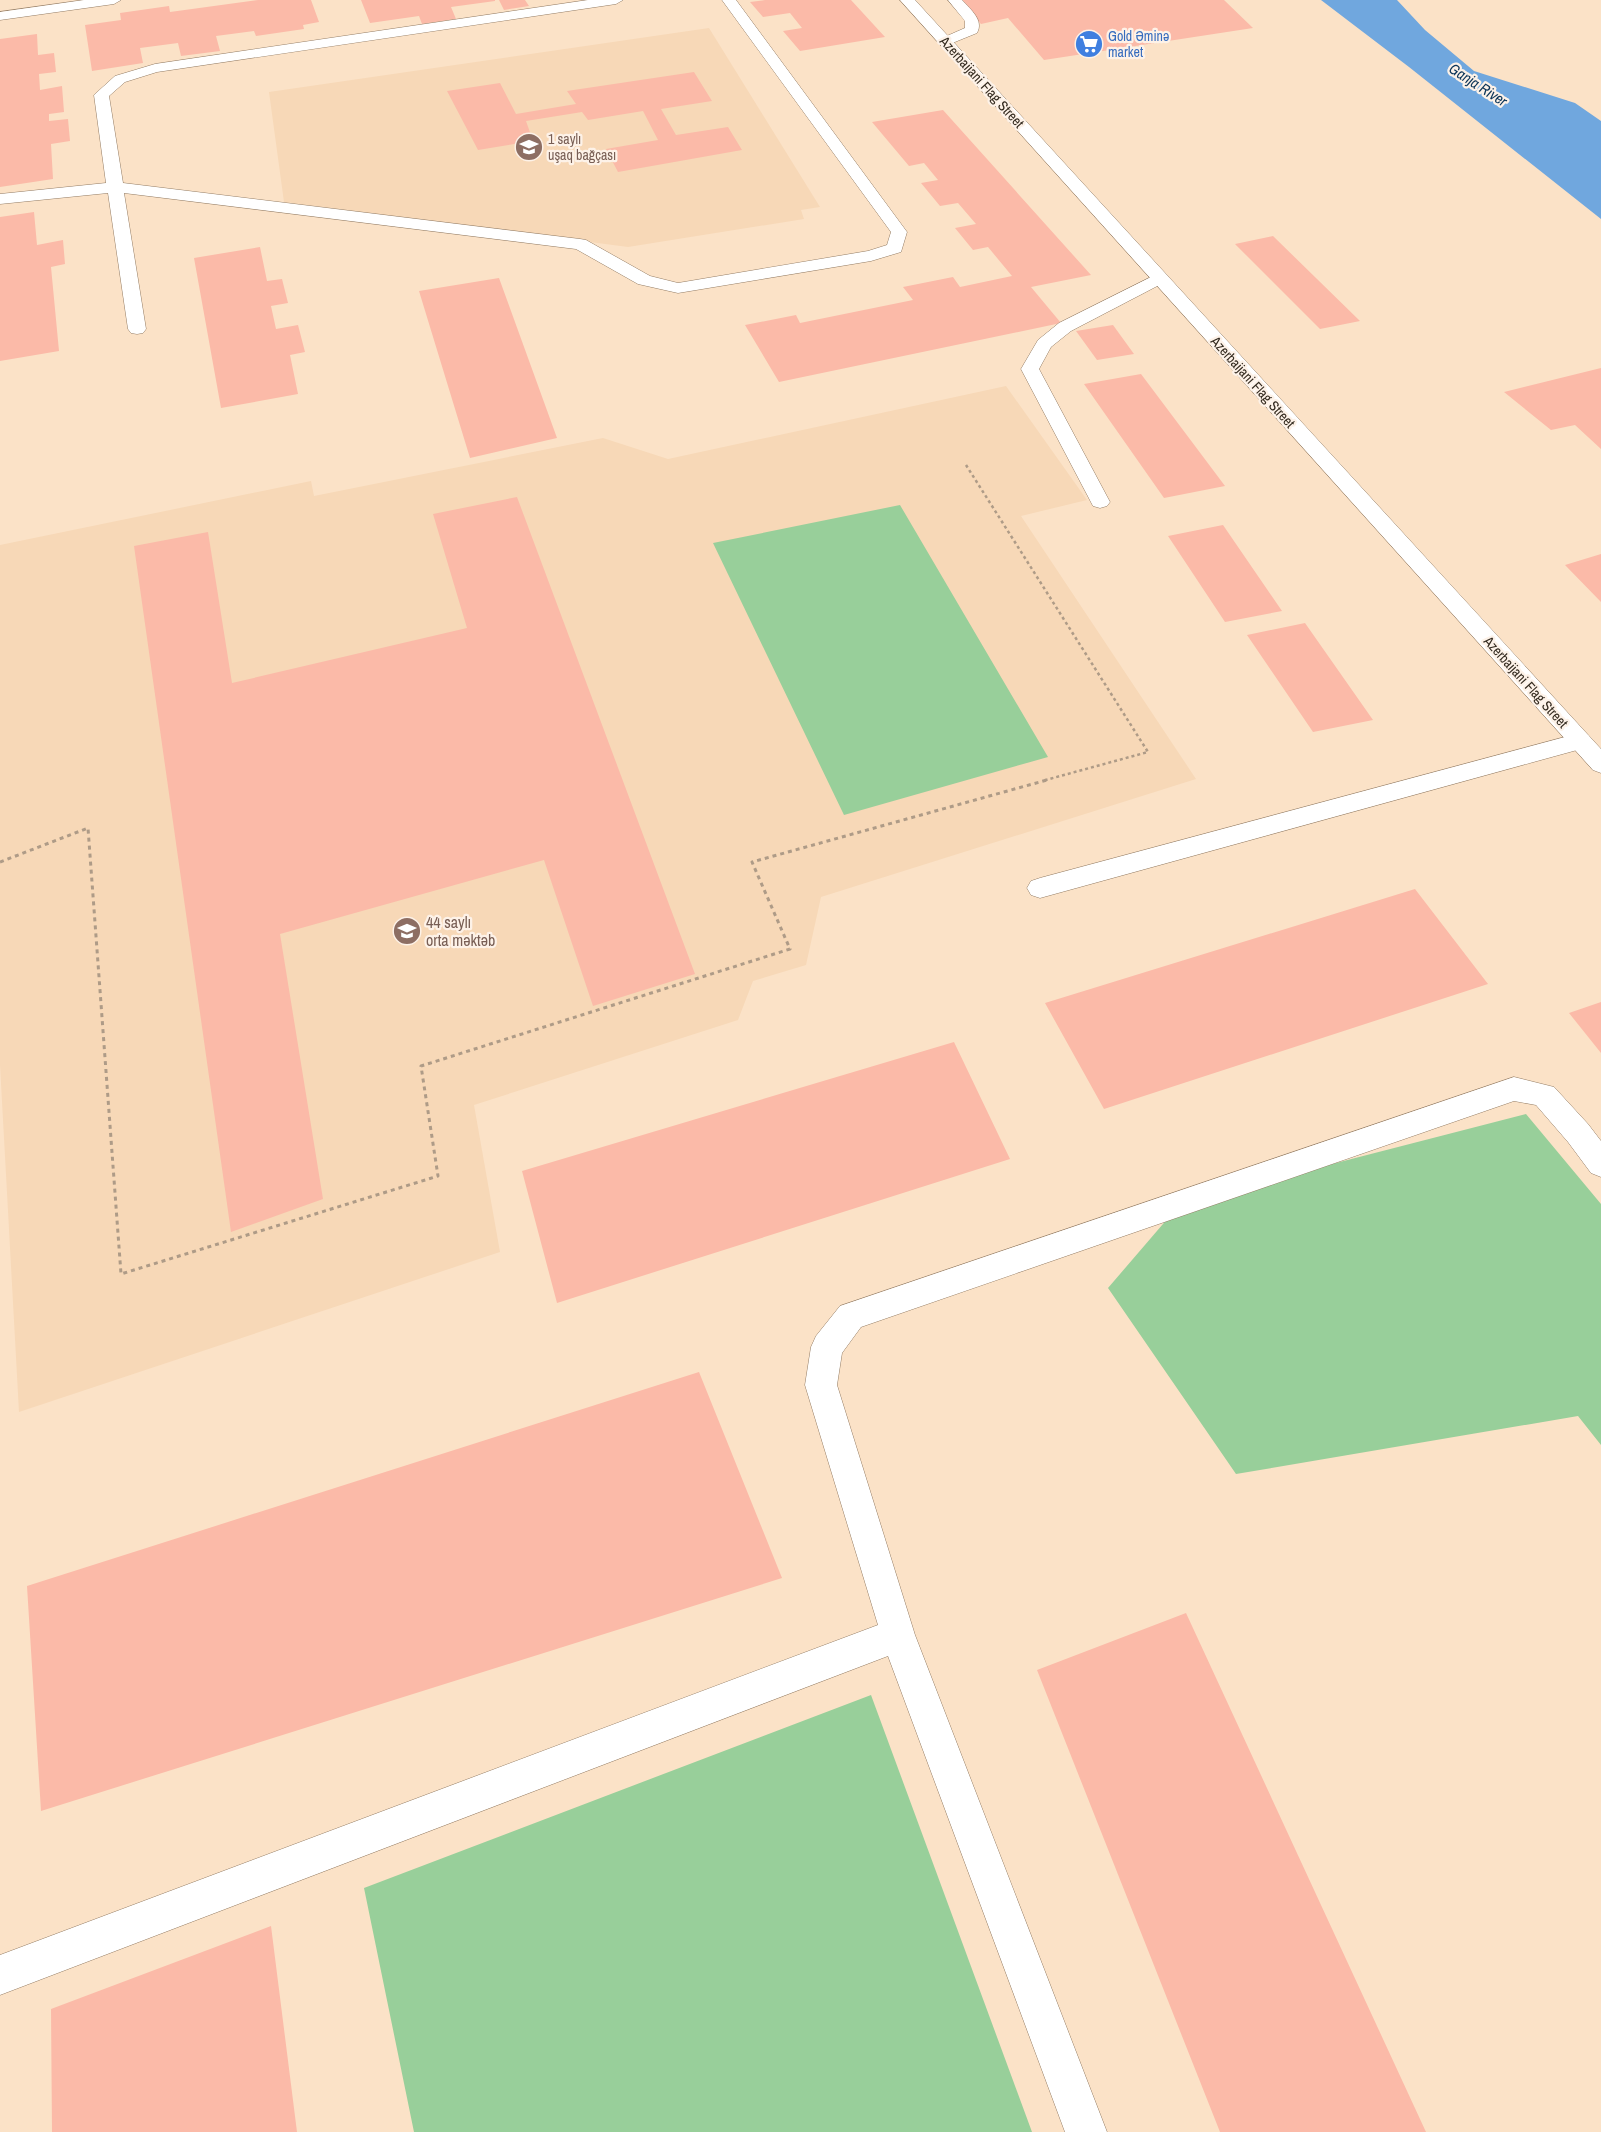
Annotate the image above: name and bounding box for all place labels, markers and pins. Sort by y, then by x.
place label: Gold Əminə market [1108,27,1169,61]
supermarket icon: Gold Əminə market [1074,29,1104,59]
place label: 1 saylı uşaq bağçası [548,130,616,164]
school or university icon: 1 saylı uşaq bağçası [514,132,544,162]
place label: 44 saylı orta məktəb [426,911,495,951]
school or university icon: 44 saylı orta məktəb [392,916,422,946]

